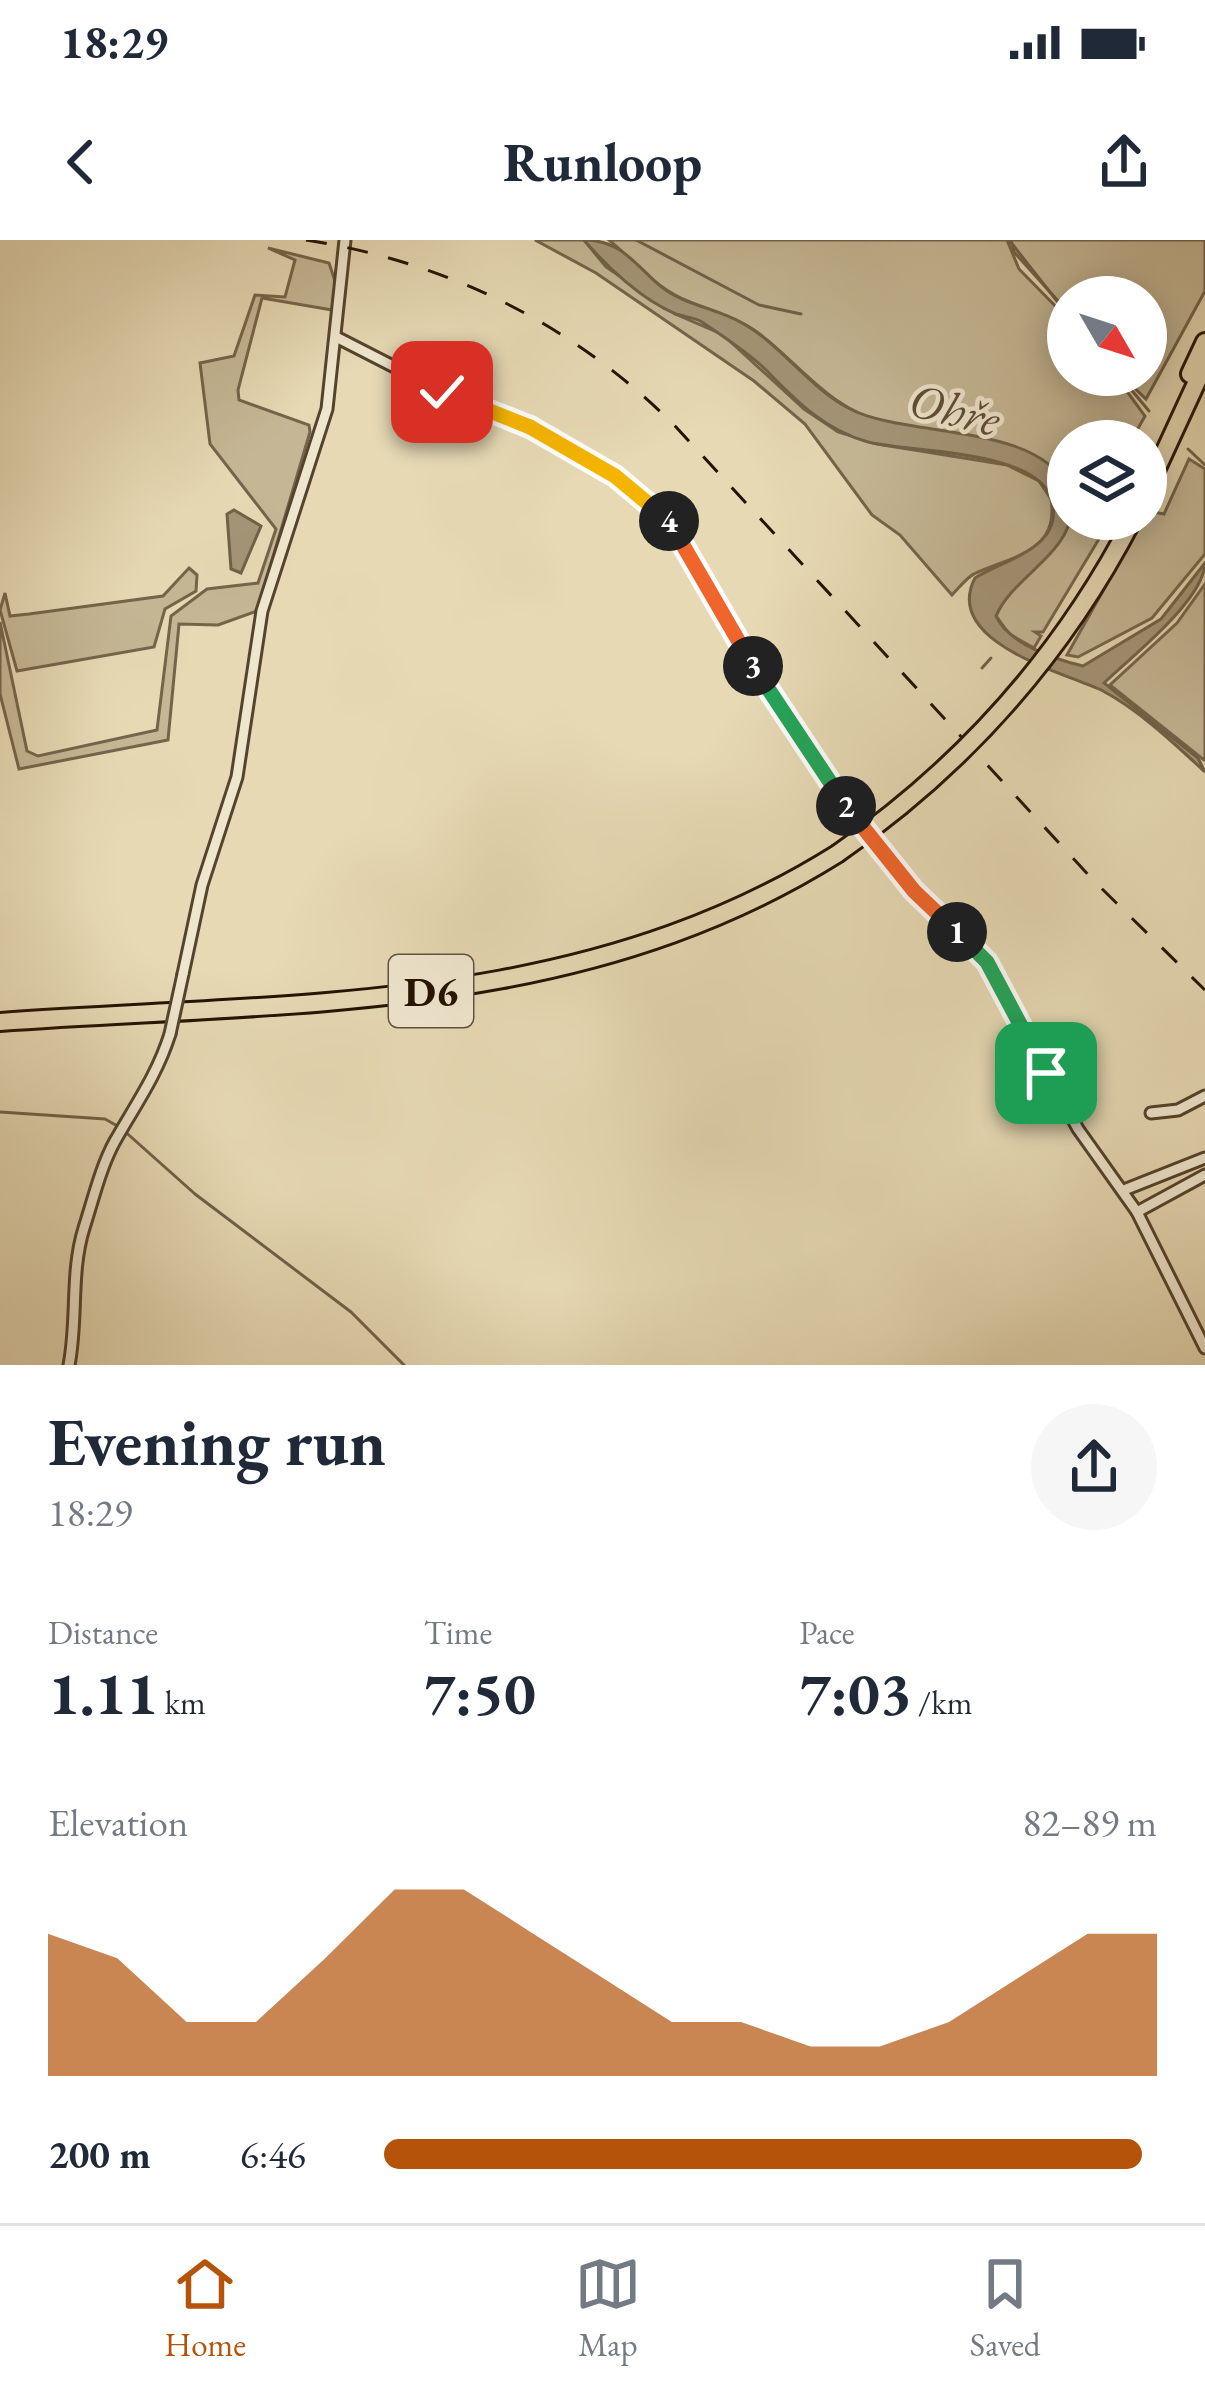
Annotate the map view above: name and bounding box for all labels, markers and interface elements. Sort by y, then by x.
text: 18:29 [60,13,168,71]
text: Runloop [503,127,702,197]
icon: back [48,129,114,195]
icon: share [1091,129,1157,195]
north arrow [1047,276,1167,396]
map controls [1047,276,1167,540]
pin [391,341,493,443]
icon: check [409,359,475,425]
water label: Ohře [903,368,1007,450]
button: layers [1047,420,1167,540]
pin: 4 [639,491,699,551]
text: 4 [660,499,678,542]
pin: 3 [723,636,783,696]
text: 3 [744,644,762,687]
pin: 2 [816,776,876,836]
text: 2 [837,784,855,827]
pin: 1 [927,902,987,962]
text: 1 [948,910,966,953]
road number: D6 [389,955,473,1027]
pin [995,1022,1097,1124]
icon: arrive [1013,1040,1079,1106]
text: Evening run [48,1399,386,1485]
button: share [1031,1404,1157,1530]
text: 18:29 [48,1487,133,1538]
text: Distance [48,1611,158,1654]
text: Time [424,1611,492,1654]
text: Pace [799,1611,855,1654]
text: 1.11 [48,1654,158,1732]
text: 7:50 [424,1654,536,1732]
text: 7:03 [799,1654,911,1732]
text: km [158,1681,206,1724]
text: /km [911,1681,972,1724]
text: Elevation [48,1797,188,1848]
text: 82–89 m [1023,1797,1157,1848]
text: 200 m [48,2129,151,2180]
text: 6:46 [240,2129,306,2180]
tab: Home [164,2251,246,2366]
tab: Map [575,2251,641,2366]
tab: Saved [970,2251,1041,2366]

